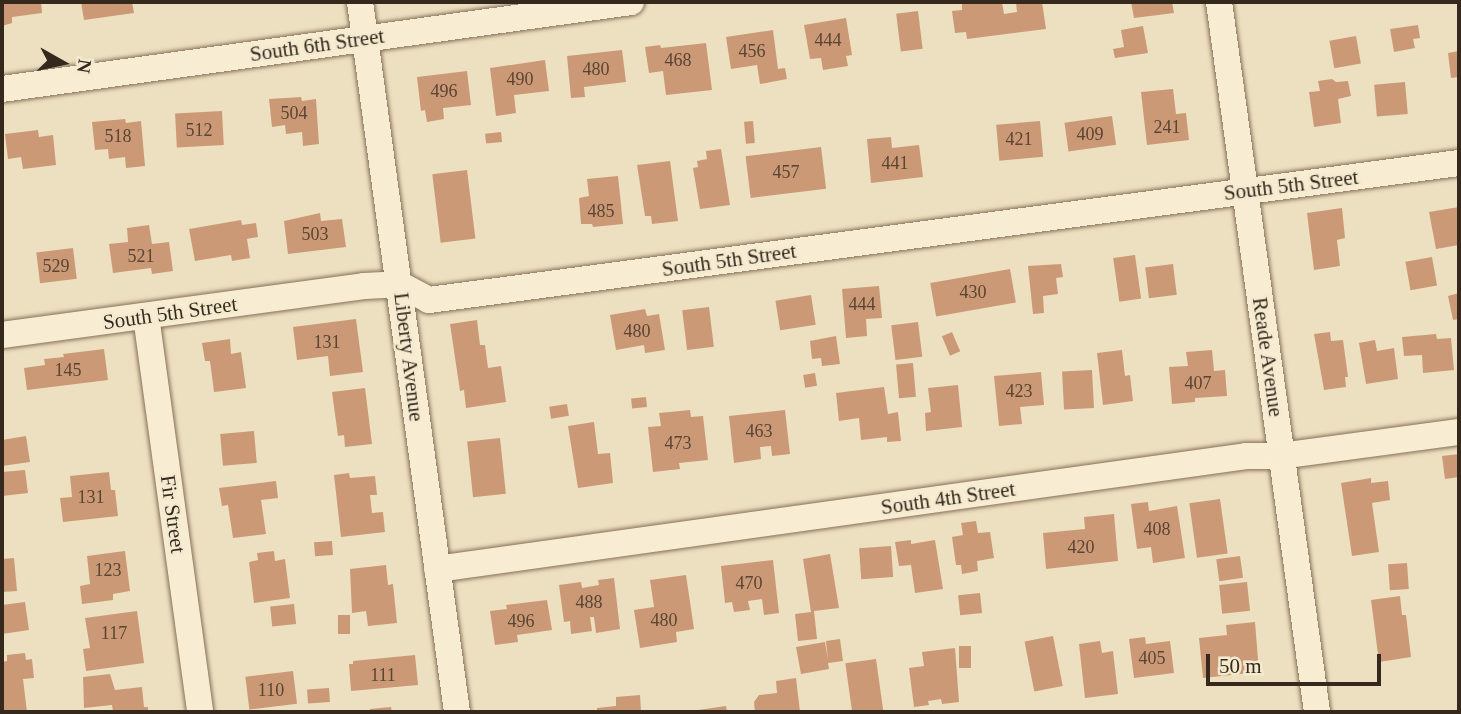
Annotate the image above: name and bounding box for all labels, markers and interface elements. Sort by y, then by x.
street label: South 6th Street [248,23,386,67]
north arrow [28,28,98,98]
house number: 444 [814,29,842,51]
house number: 456 [738,40,766,62]
house number: 468 [664,49,692,71]
text: N [73,58,96,75]
house number: 480 [582,58,610,80]
house number: 490 [506,68,534,90]
house number: 496 [430,80,458,102]
house number: 504 [280,102,308,124]
house number: 241 [1154,116,1180,138]
house number: 512 [186,119,212,141]
house number: 409 [1077,123,1104,145]
house number: 518 [104,125,132,147]
house number: 421 [1006,128,1032,150]
house number: 441 [882,152,908,174]
house number: 457 [772,161,800,183]
street label: South 5th Street [1222,164,1360,206]
house number: 485 [588,200,614,222]
house number: 503 [302,223,328,245]
street label: South 5th Street [660,238,798,282]
house number: 521 [128,245,154,267]
house number: 529 [42,255,70,277]
house number: 430 [960,281,986,303]
street label: South 5th Street [101,291,239,335]
street label: Liberty Avenue [389,291,429,423]
house number: 444 [848,293,876,315]
street label: Reade Avenue [1247,295,1289,419]
house number: 480 [624,320,650,342]
house number: 131 [314,331,340,353]
house number: 145 [54,359,82,381]
house number: 407 [1184,372,1212,394]
house number: 423 [1006,380,1032,402]
house number: 463 [746,420,772,442]
house number: 473 [664,432,692,454]
street label: Fir Street [155,473,191,555]
street label: South 4th Street [879,476,1017,520]
house number: 131 [78,486,104,508]
house number: 408 [1144,518,1170,540]
house number: 420 [1068,536,1094,558]
house number: 123 [94,559,122,581]
house number: 470 [736,572,762,594]
house number: 488 [576,591,602,613]
house number: 480 [650,609,678,631]
house number: 496 [508,610,534,632]
house number: 117 [101,622,127,644]
scale bar [1209,640,1384,684]
house number: 405 [1139,647,1166,669]
text: 50 m [1219,654,1262,678]
house number: 111 [370,664,396,686]
house number: 110 [258,679,284,701]

